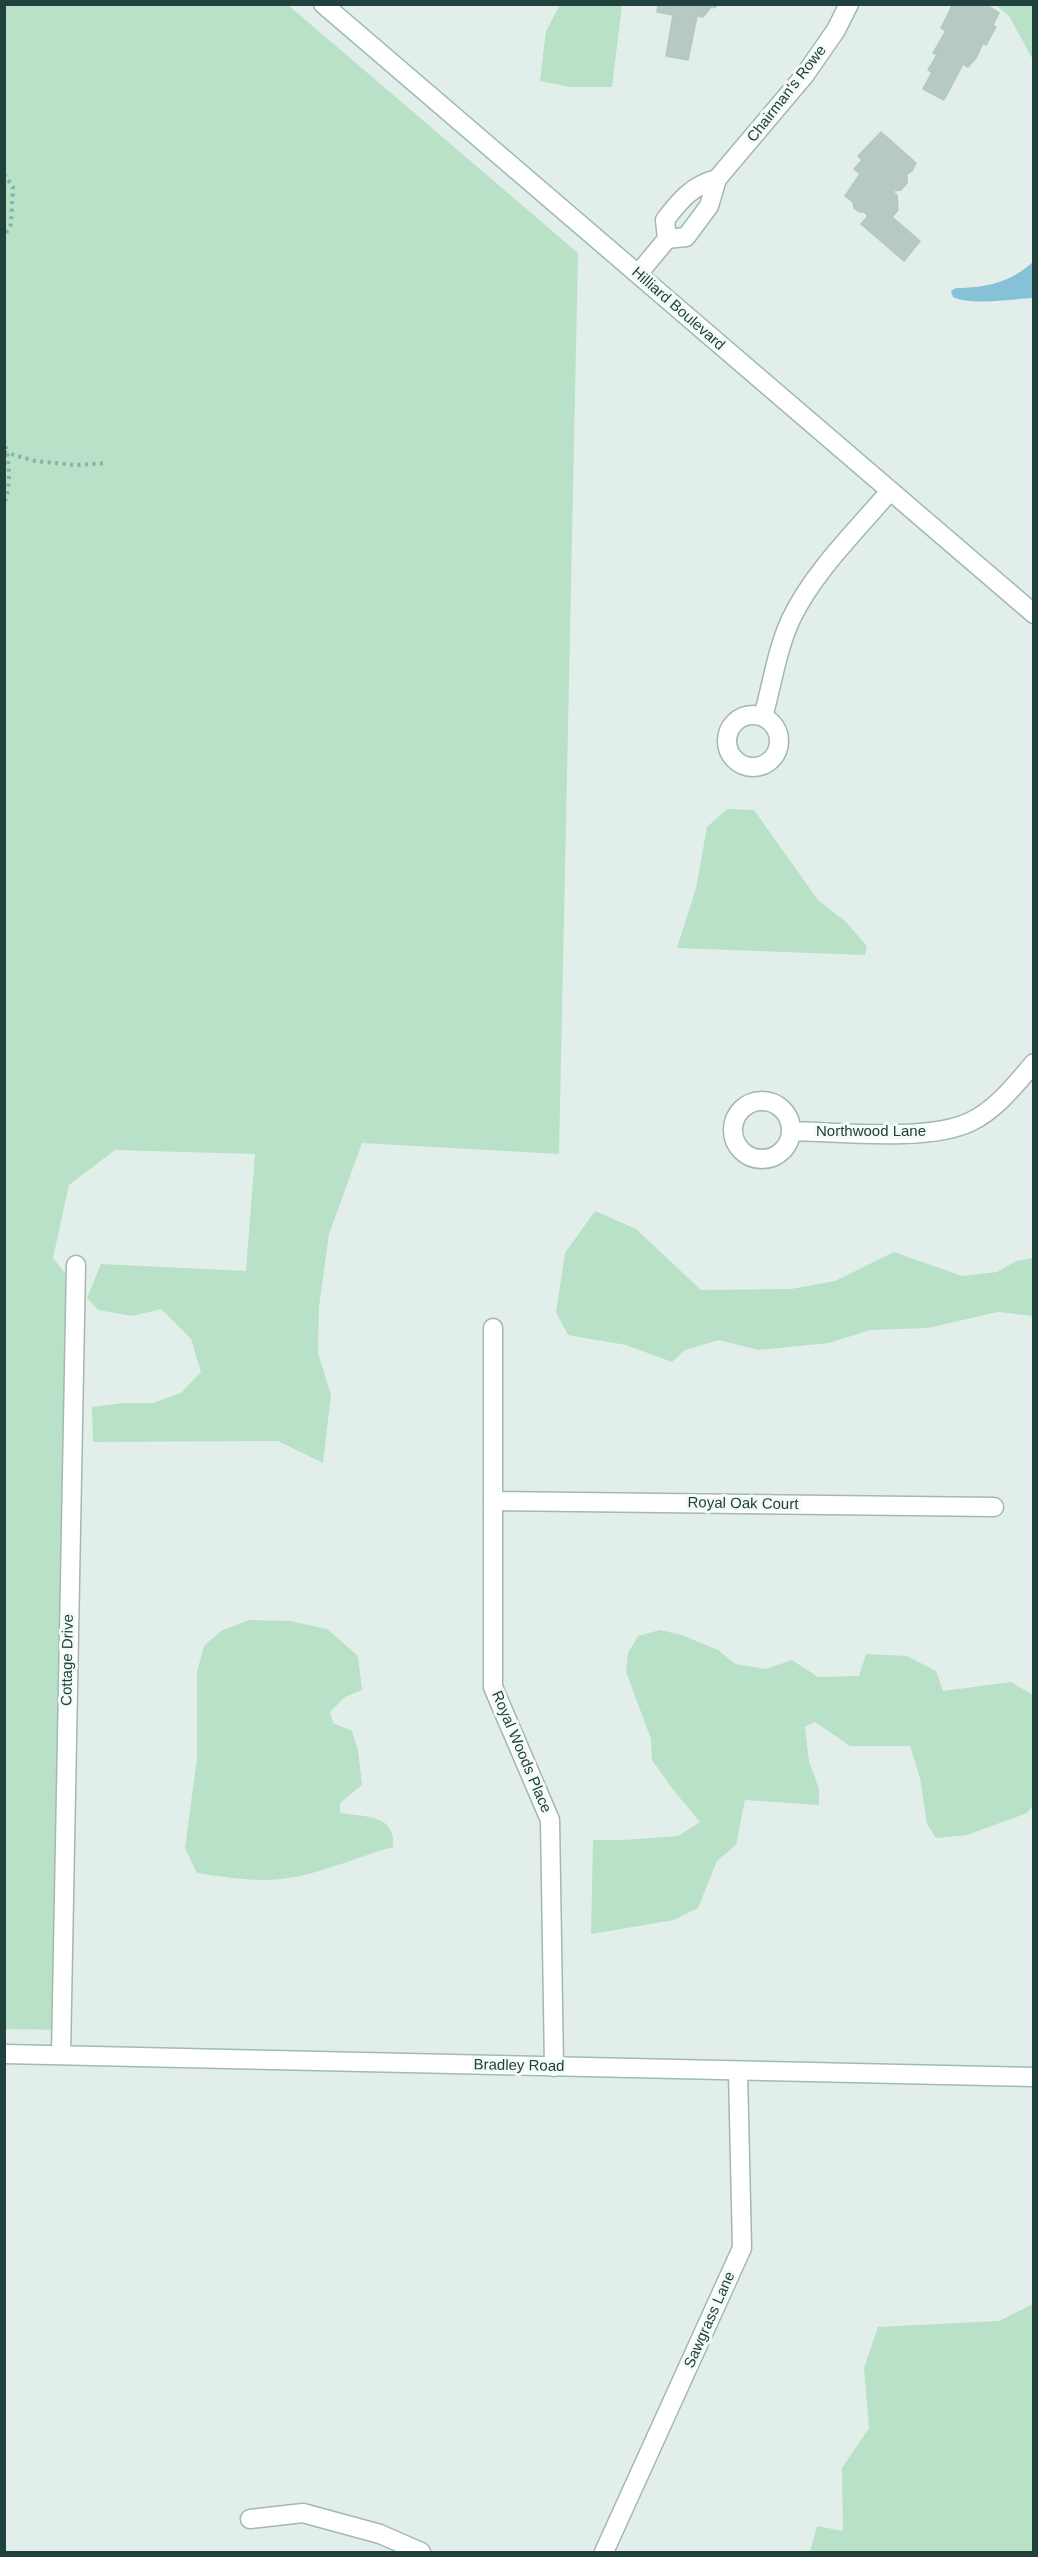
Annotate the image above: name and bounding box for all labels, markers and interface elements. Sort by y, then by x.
street label: Chairman's Rowe [744,42,830,146]
street label: Hilliard Boulevard [628,264,728,354]
street label: Northwood Lane [816,1123,926,1141]
street label: Royal Oak Court [687,1494,799,1514]
street label: Cottage Drive [58,1614,78,1706]
street label: Royal Woods Place [487,1688,555,1816]
street label: Bradley Road [473,2056,565,2076]
street label: Sawgrass Lane [681,2269,739,2371]

